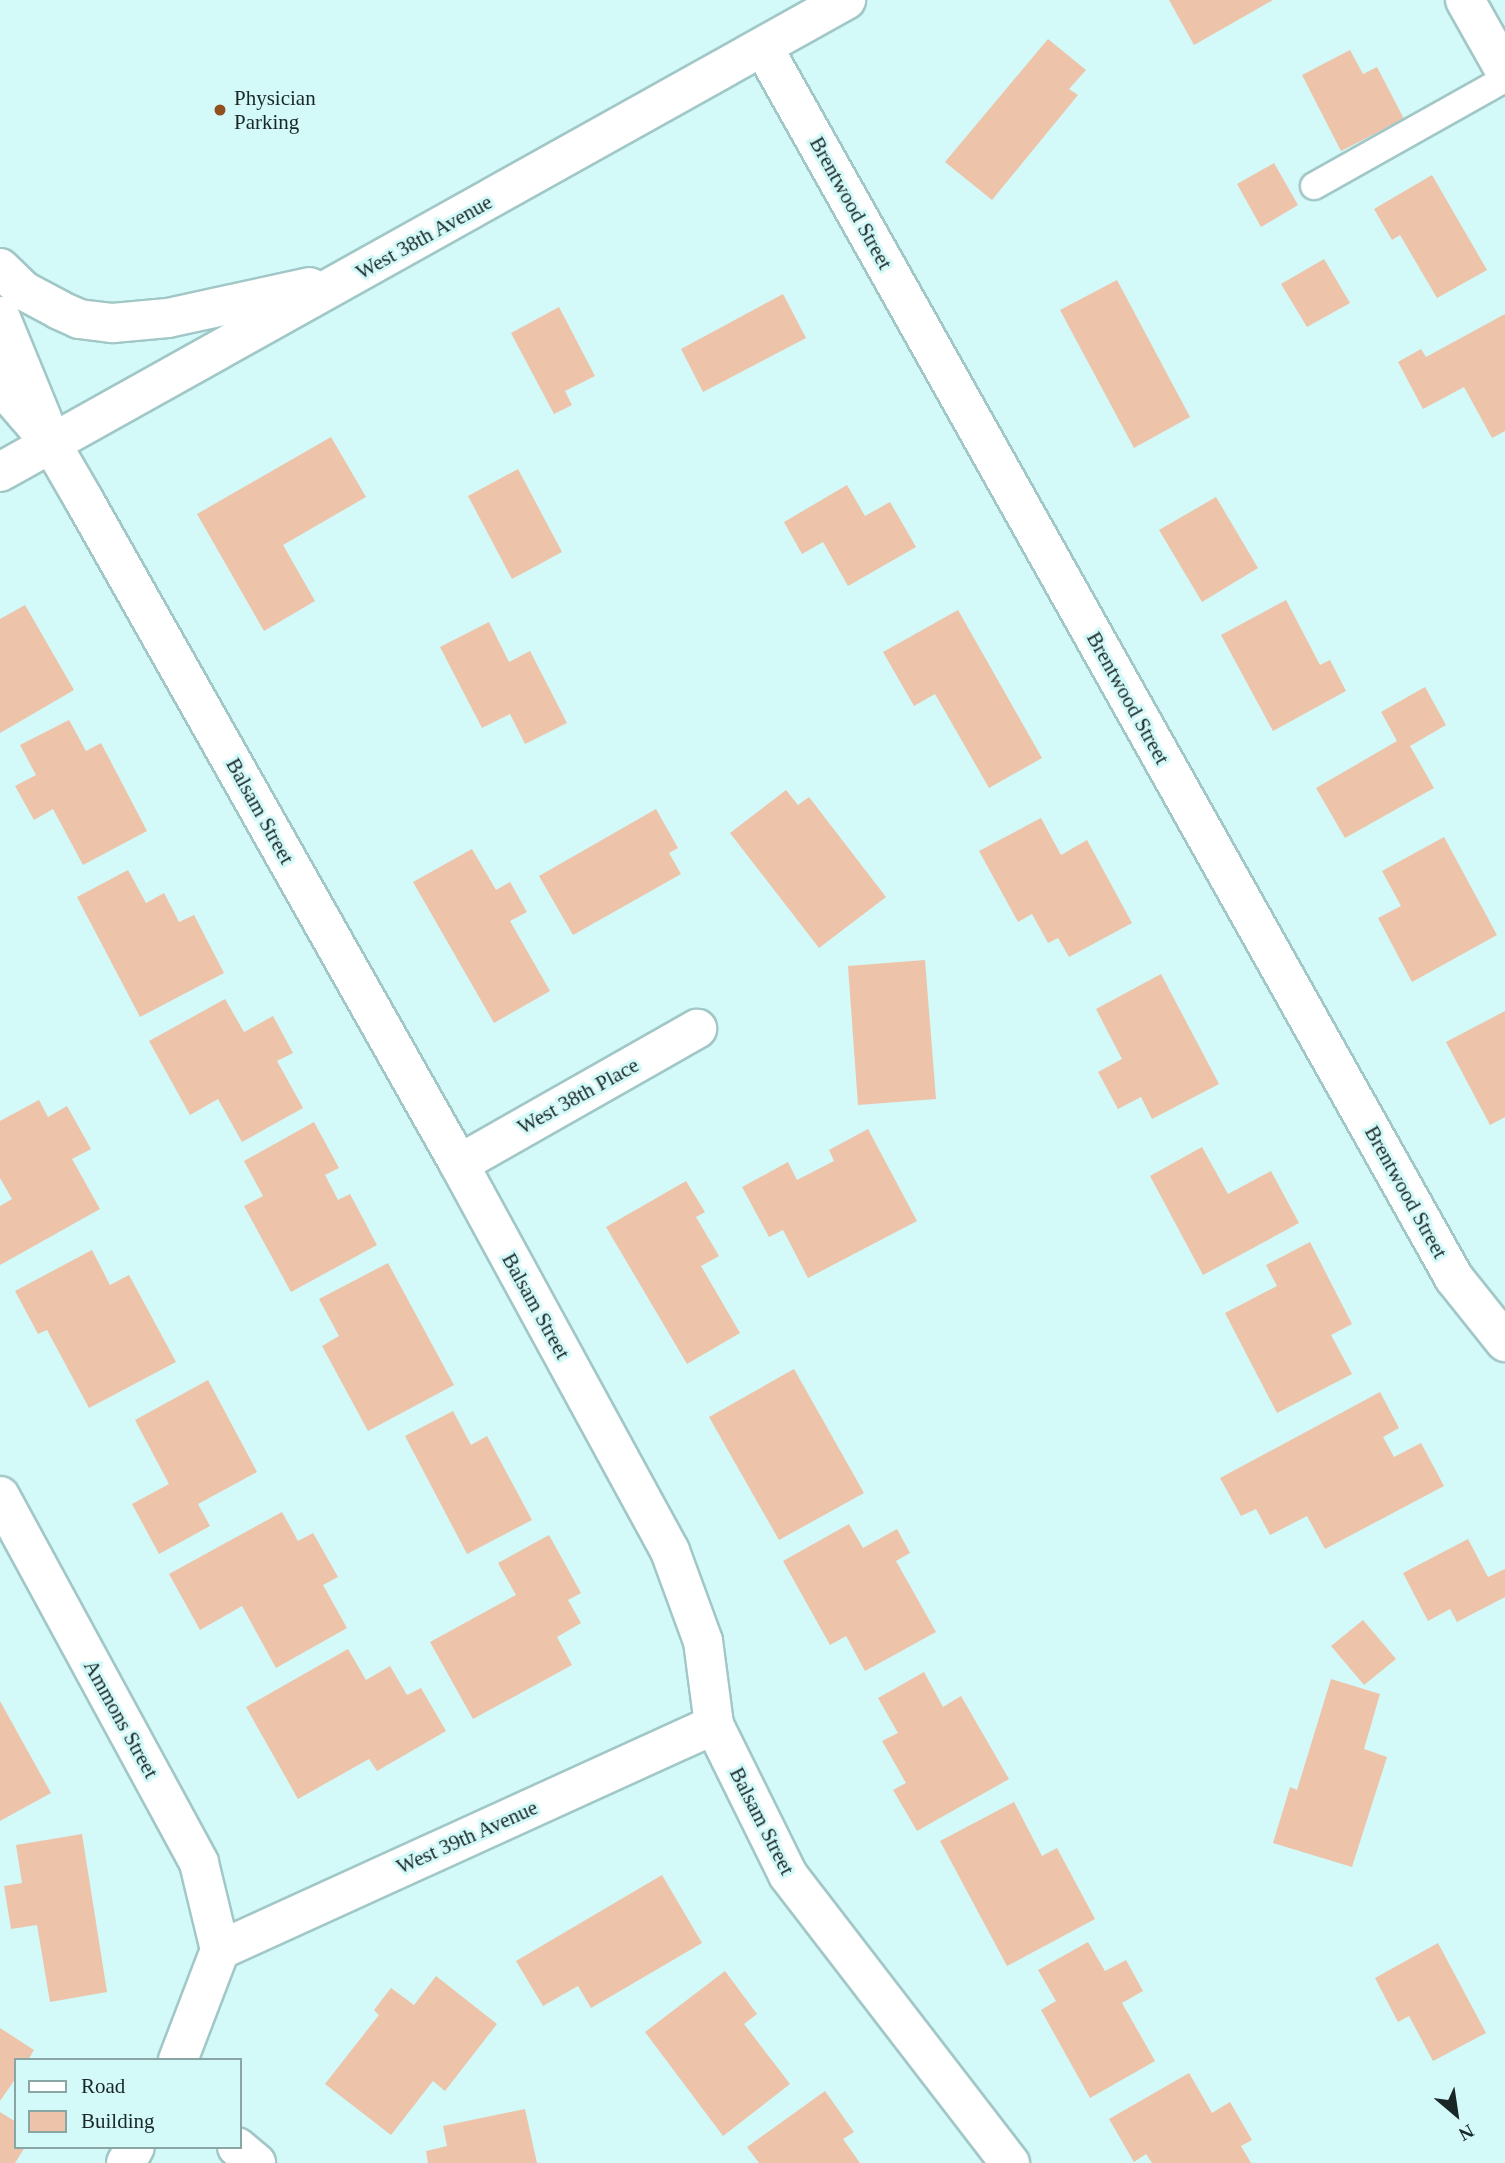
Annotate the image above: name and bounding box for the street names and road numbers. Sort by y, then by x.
street label: Brentwood Street [804,132,898,274]
street label: West 38th Avenue [351,189,497,285]
street label: Brentwood Street [1081,627,1175,769]
street label: Balsam Street [221,754,299,868]
street label: West 38th Place [513,1052,643,1140]
street label: Brentwood Street [1359,1121,1453,1263]
street label: Balsam Street [497,1249,575,1363]
street label: Ammons Street [78,1655,164,1783]
street label: Balsam Street [724,1763,800,1879]
street label: West 39th Avenue [392,1794,542,1880]

